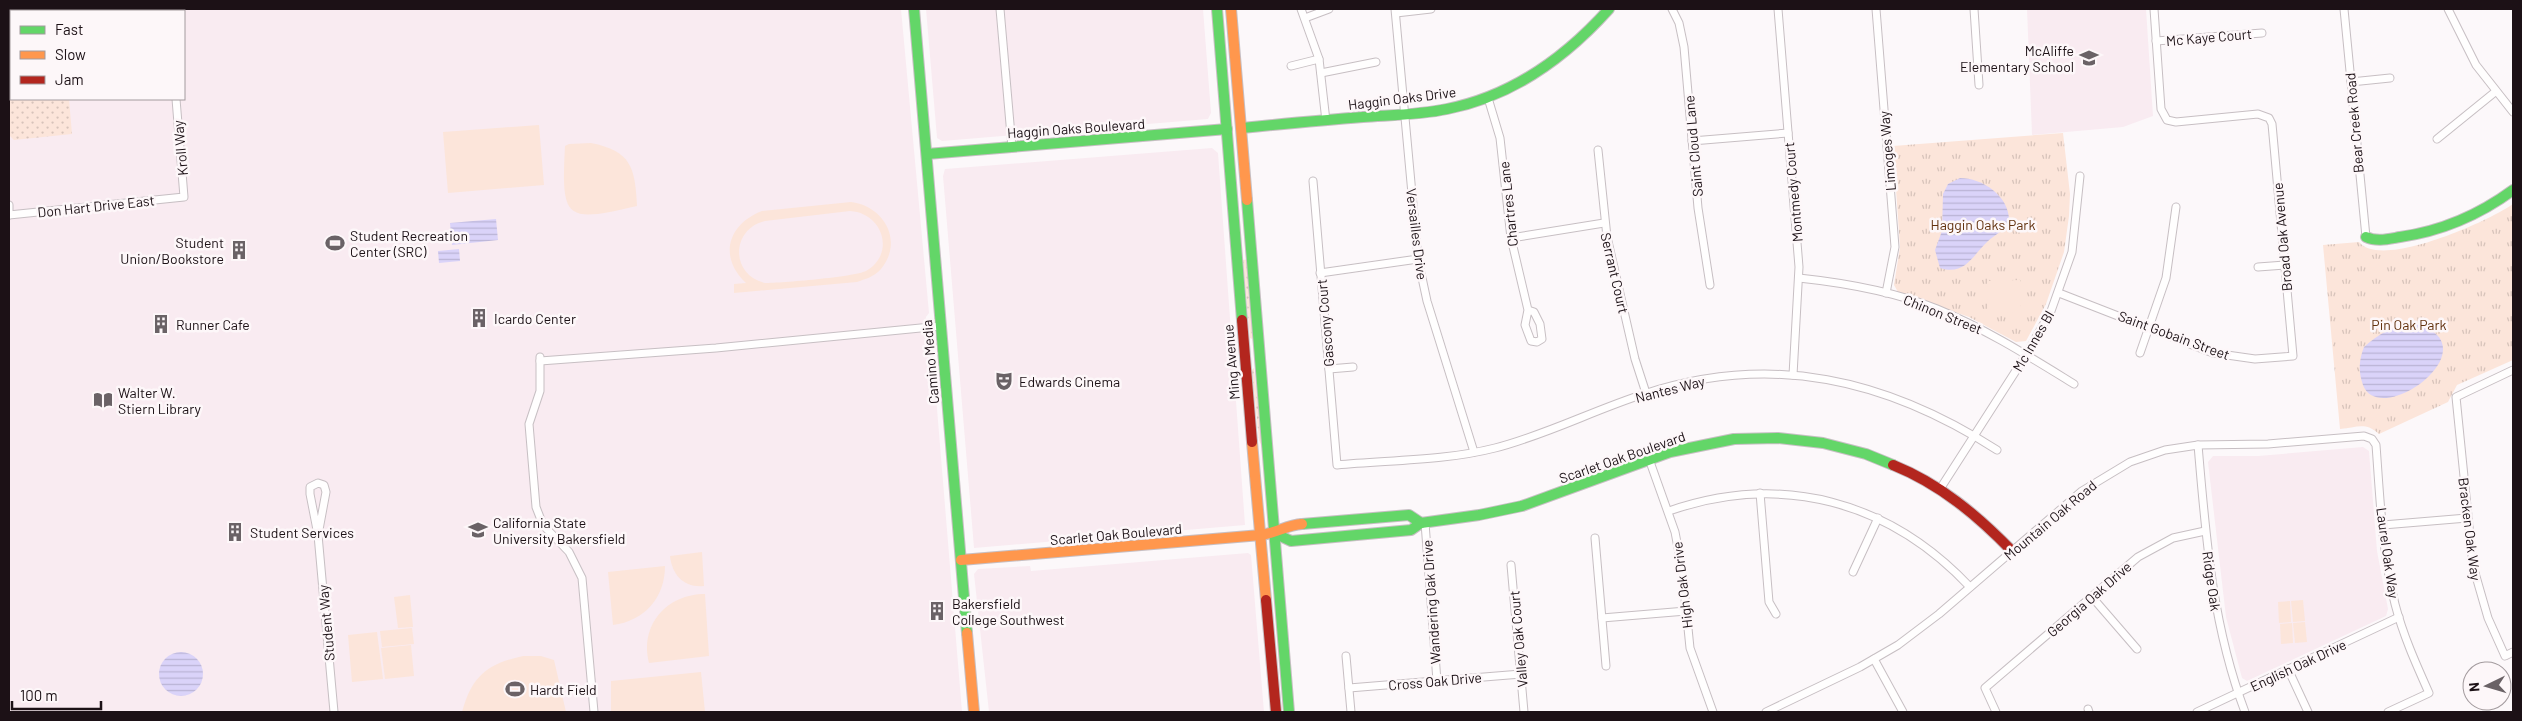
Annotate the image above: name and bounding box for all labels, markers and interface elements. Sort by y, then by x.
legend [10,10,185,100]
text: Fast [55,20,83,38]
street label: Mc Kaye Court [2165,25,2253,49]
place label: McAliffe Elementary School [1960,42,2074,75]
text: Slow [55,45,86,63]
school or university icon: McAliffe Elementary School [2078,47,2100,69]
text: Jam [55,70,84,88]
street label: Bear Creek Road [2341,72,2367,174]
street label: Haggin Oaks Drive [1347,83,1457,113]
street label: Saint Cloud Lane [1680,95,1706,197]
street label: Limoges Way [1875,110,1899,192]
street label: Haggin Oaks Boulevard [1006,115,1146,141]
street label: Kroll Way [169,119,191,176]
street label: Montmedy Court [1780,141,1806,243]
street label: Chartres Lane [1495,161,1521,247]
street label: Broad Oak Avenue [2269,182,2295,292]
street label: Versailles Drive [1403,187,1431,281]
street label: Don Hart Drive East [37,191,155,221]
park label: Haggin Oaks Park [1931,216,2035,233]
place label: Student Recreation Center (SRC) [350,227,468,260]
street label: Serrant Court [1597,231,1633,315]
sports icon: Student Recreation Center (SRC) [324,232,346,254]
place label: Student Union/Bookstore [120,234,224,267]
building icon: Student Union/Bookstore [228,239,250,261]
street label: Gascony Court [1313,278,1337,368]
street label: Chinon Street [1901,291,1985,337]
building icon: Icardo Center [468,307,490,329]
street label: Mc Innes Bl [2009,307,2057,375]
street label: Saint Gobain Street [2116,307,2232,363]
place label: Icardo Center [494,310,576,327]
building icon: Runner Cafe [150,313,172,335]
place label: Runner Cafe [176,316,250,333]
park label: Pin Oak Park [2371,316,2447,333]
street label: Camino Media [918,319,942,405]
street label: Ming Avenue [1219,323,1243,401]
theatre icon: Edwards Cinema [993,370,1015,392]
street label: Nantes Way [1633,372,1707,406]
place label: Edwards Cinema [1019,373,1120,390]
place label: Walter W. Stiern Library [118,384,202,417]
library icon: Walter W. Stiern Library [92,389,114,411]
street label: Scarlet Oak Boulevard [1557,427,1687,487]
street label: Mountain Oak Road [2000,476,2100,564]
street label: Bracken Oak Way [2455,477,2485,582]
street label: Laurel Oak Way [2373,506,2403,600]
place label: California State University Bakersfield [493,514,626,547]
school or university icon: California State University Bakersfield [467,519,489,541]
street label: Scarlet Oak Boulevard [1049,520,1183,548]
building icon: Student Services [224,521,246,543]
place label: Student Services [250,524,354,541]
street label: Wandering Oak Drive [1418,539,1444,665]
street label: High Oak Drive [1668,541,1696,629]
street label: Ridge Oak [2199,550,2225,612]
street label: Georgia Oak Drive [2043,558,2135,640]
street label: Student Way [314,584,338,662]
street label: Valley Oak Court [1505,590,1531,688]
place label: Bakersfield College Southwest [952,595,1065,628]
building icon: Bakersfield College Southwest [926,600,948,622]
street label: English Oak Drive [2247,635,2349,695]
north arrow [2462,661,2512,711]
street label: Cross Oak Drive [1387,668,1483,694]
scale bar [12,678,101,710]
sports icon: Hardt Field [504,678,526,700]
place label: Hardt Field [530,681,597,698]
text: N [2465,682,2482,693]
text: 100 m [20,686,58,704]

